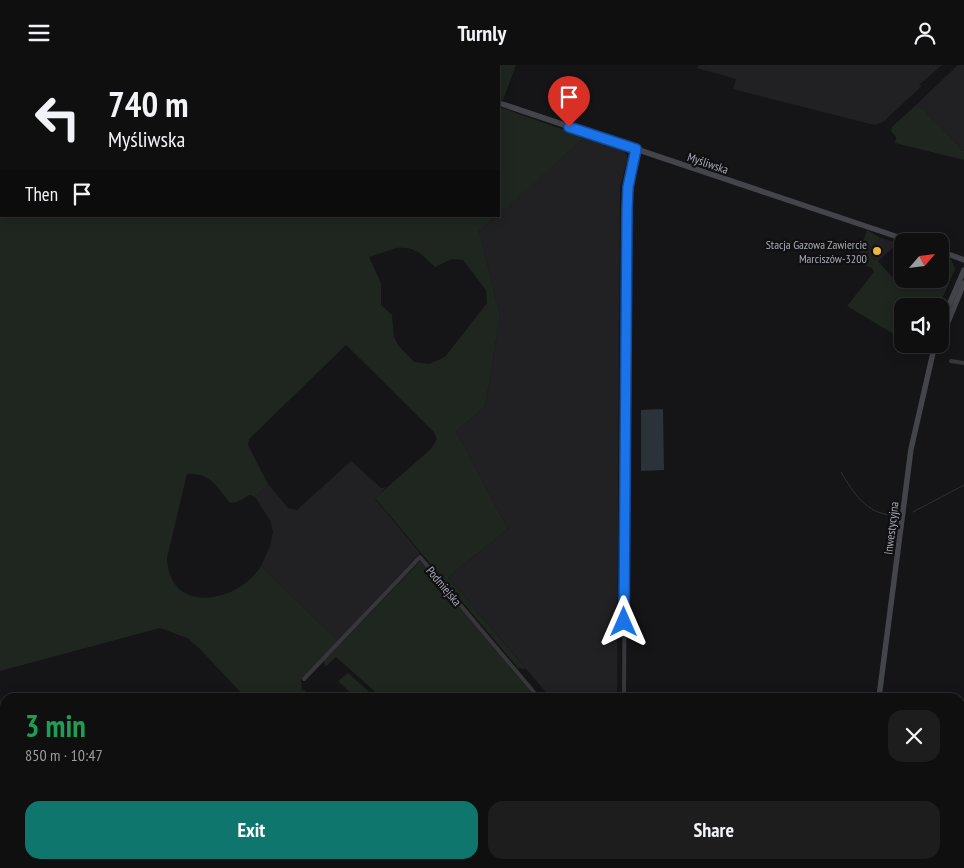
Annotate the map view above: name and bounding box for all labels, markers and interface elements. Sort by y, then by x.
icon: menu [25,19,53,47]
text: Turnly [458,19,506,47]
icon: person [911,19,939,47]
pin [548,76,590,127]
text: 740 m [108,81,189,127]
icon: arrive [555,83,583,111]
icon: left [25,85,90,150]
text: Myśliwska [108,125,185,153]
street label: Myśliwska [686,149,731,177]
icon: arrive [68,180,96,208]
text: Then [25,182,58,206]
north arrow [894,233,949,287]
map controls [894,233,949,353]
place label: Stacja Gazowa Zawiercie Marciszów-3200 [766,237,867,266]
marker: Stacja Gazowa Zawiercie Marciszów-3200 [871,245,883,257]
button: sound [894,298,949,353]
street label: Inwestycyjna [880,501,902,555]
street label: Podmiejska [423,563,465,609]
position arrow [597,595,649,647]
text: 3 min [25,706,86,745]
button: close [888,710,940,762]
text: 850 m · 10:47 [25,745,103,765]
button: Exit [25,801,478,859]
button: Share [488,801,940,859]

